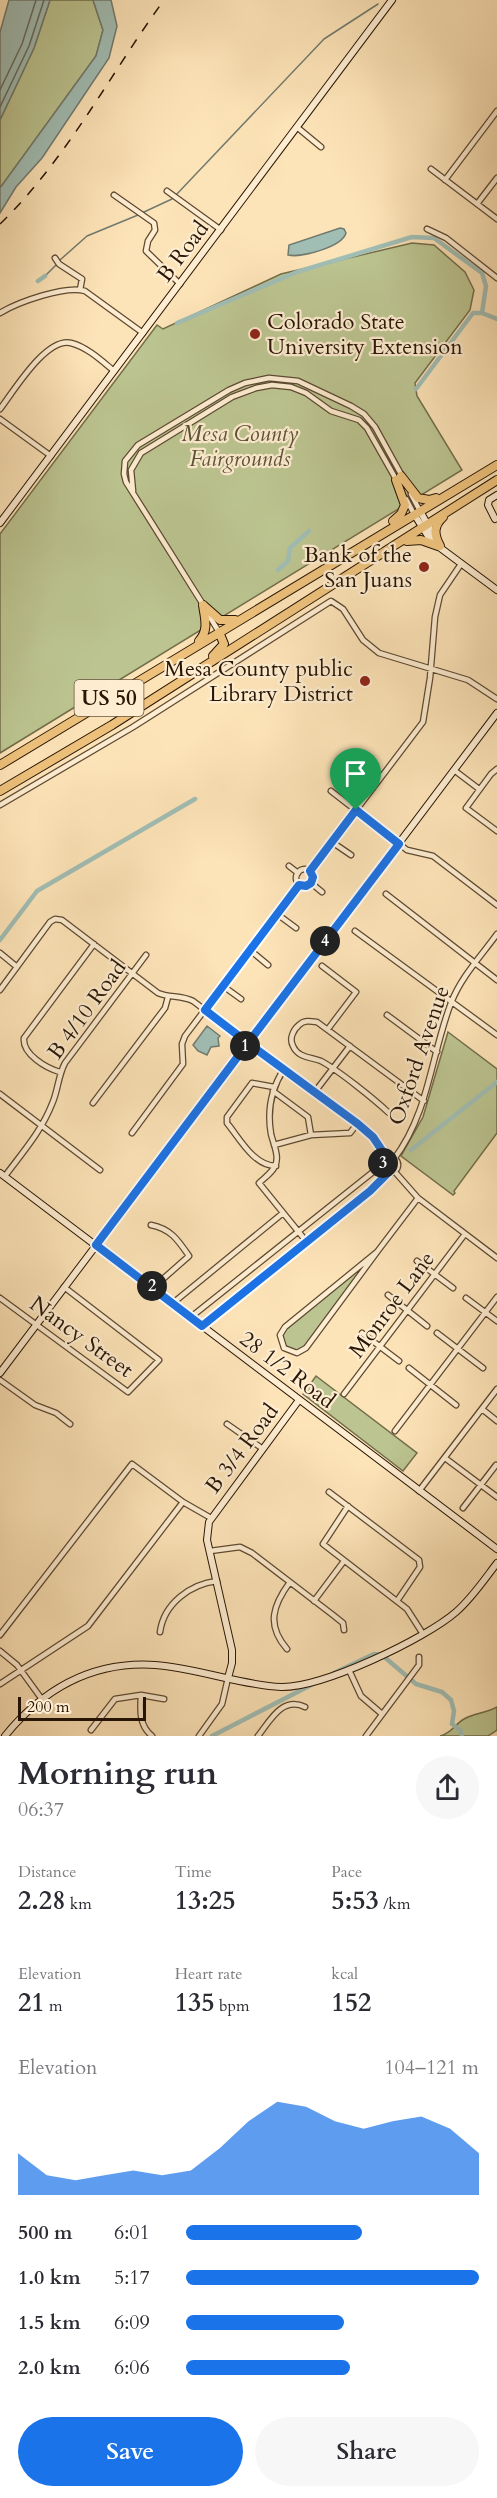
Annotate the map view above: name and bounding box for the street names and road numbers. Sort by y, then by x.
street label: B Road [150,215,216,288]
road number: US 50 [74,680,144,716]
street label: B 4/10 Road [41,954,133,1065]
street label: Oxford Avenue [381,982,457,1129]
street label: Monroe Lane [342,1245,442,1364]
street label: Nancy Street [24,1289,139,1385]
street label: 28 1/2 Road [233,1324,342,1416]
street label: B 3/4 Road [198,1398,285,1499]

